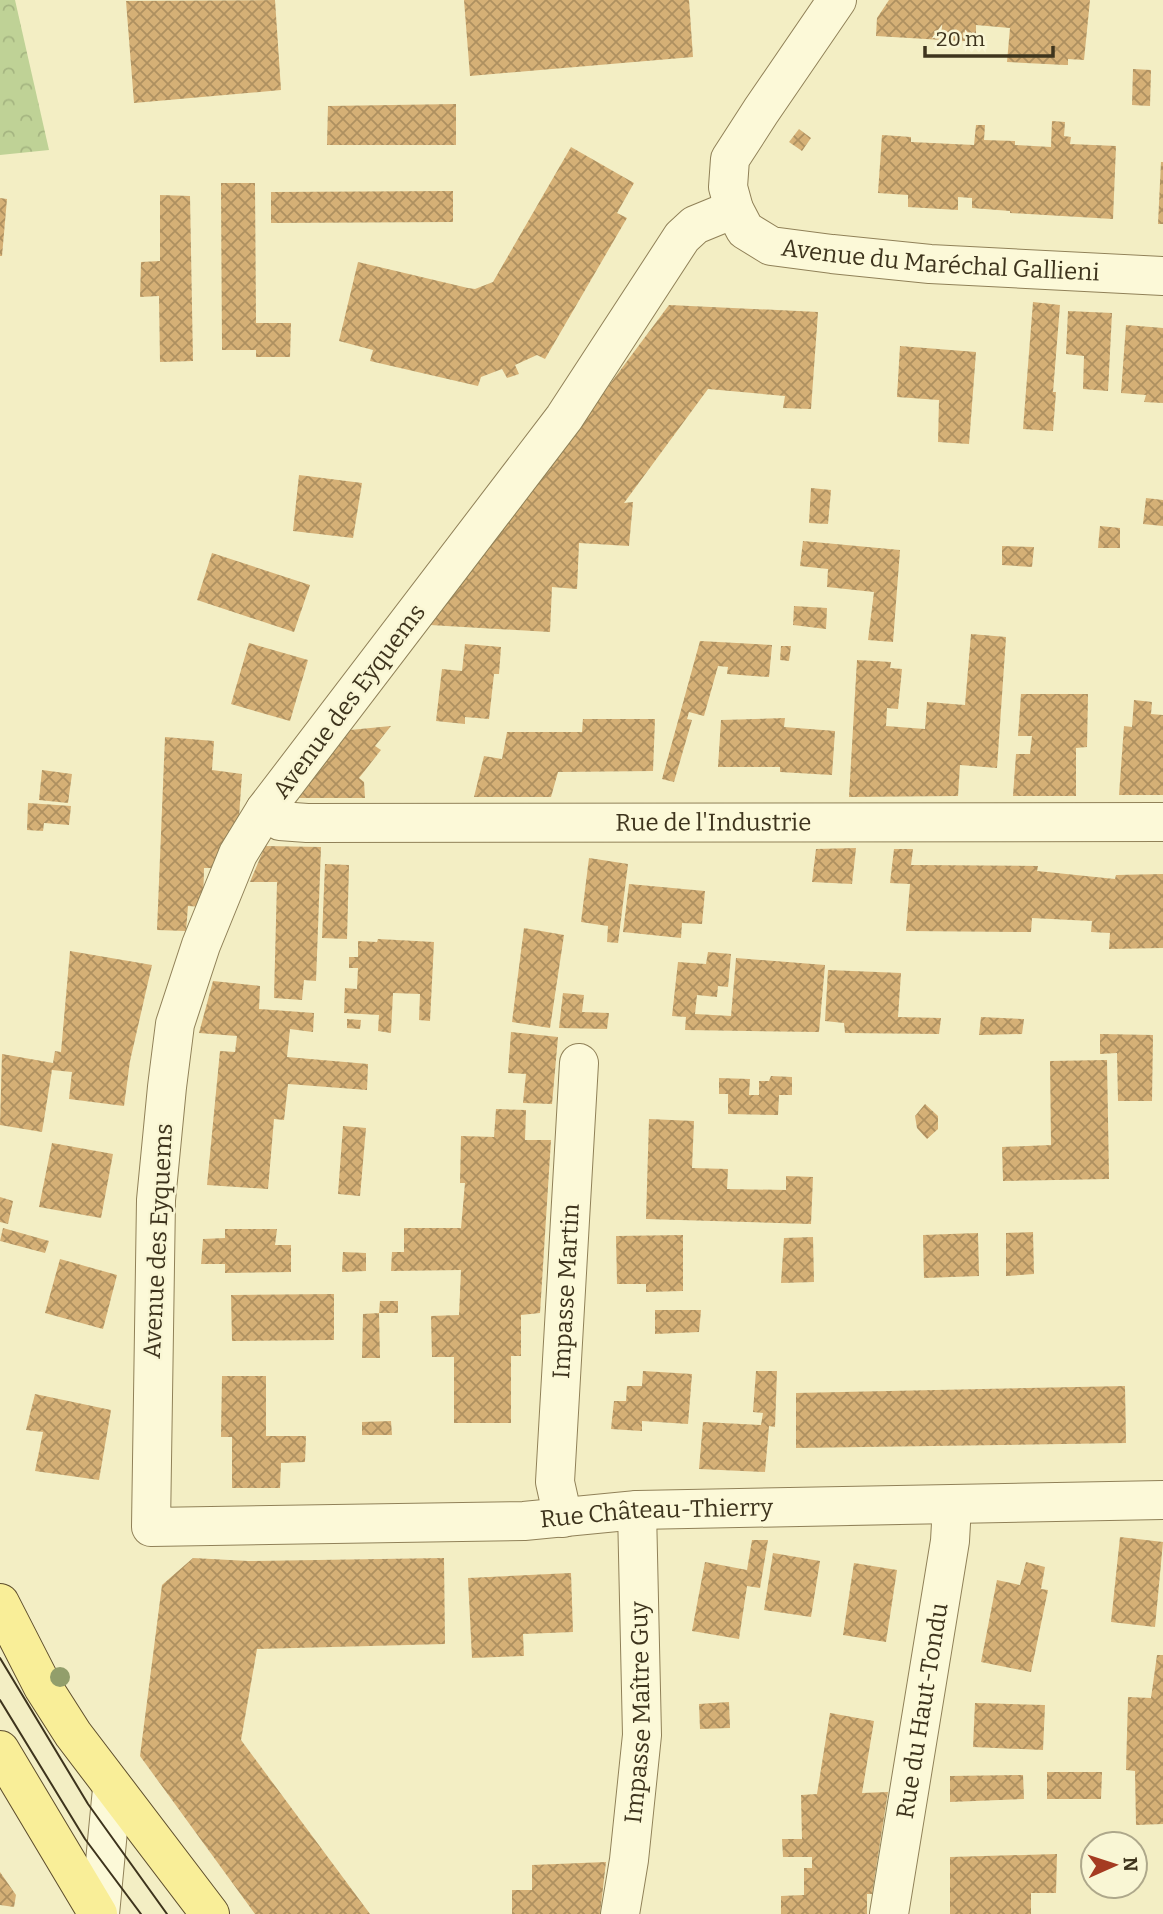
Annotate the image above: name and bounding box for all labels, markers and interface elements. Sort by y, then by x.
scale bar [925,14,1053,58]
text: 20 m [936,26,985,52]
street label: Avenue du Maréchal Gallieni [780,233,1100,287]
street label: Avenue des Eyquems [267,599,431,803]
street label: Rue de l'Industrie [615,808,811,837]
street label: Avenue des Eyquems [138,1123,178,1359]
street label: Impasse Martin [547,1203,585,1380]
street label: Rue Château-Thierry [539,1493,774,1533]
street label: Impasse Maître Guy [619,1601,657,1825]
street label: Rue du Haut-Tondu [891,1601,954,1821]
north arrow [1079,1830,1149,1900]
text: N [1119,1856,1142,1872]

